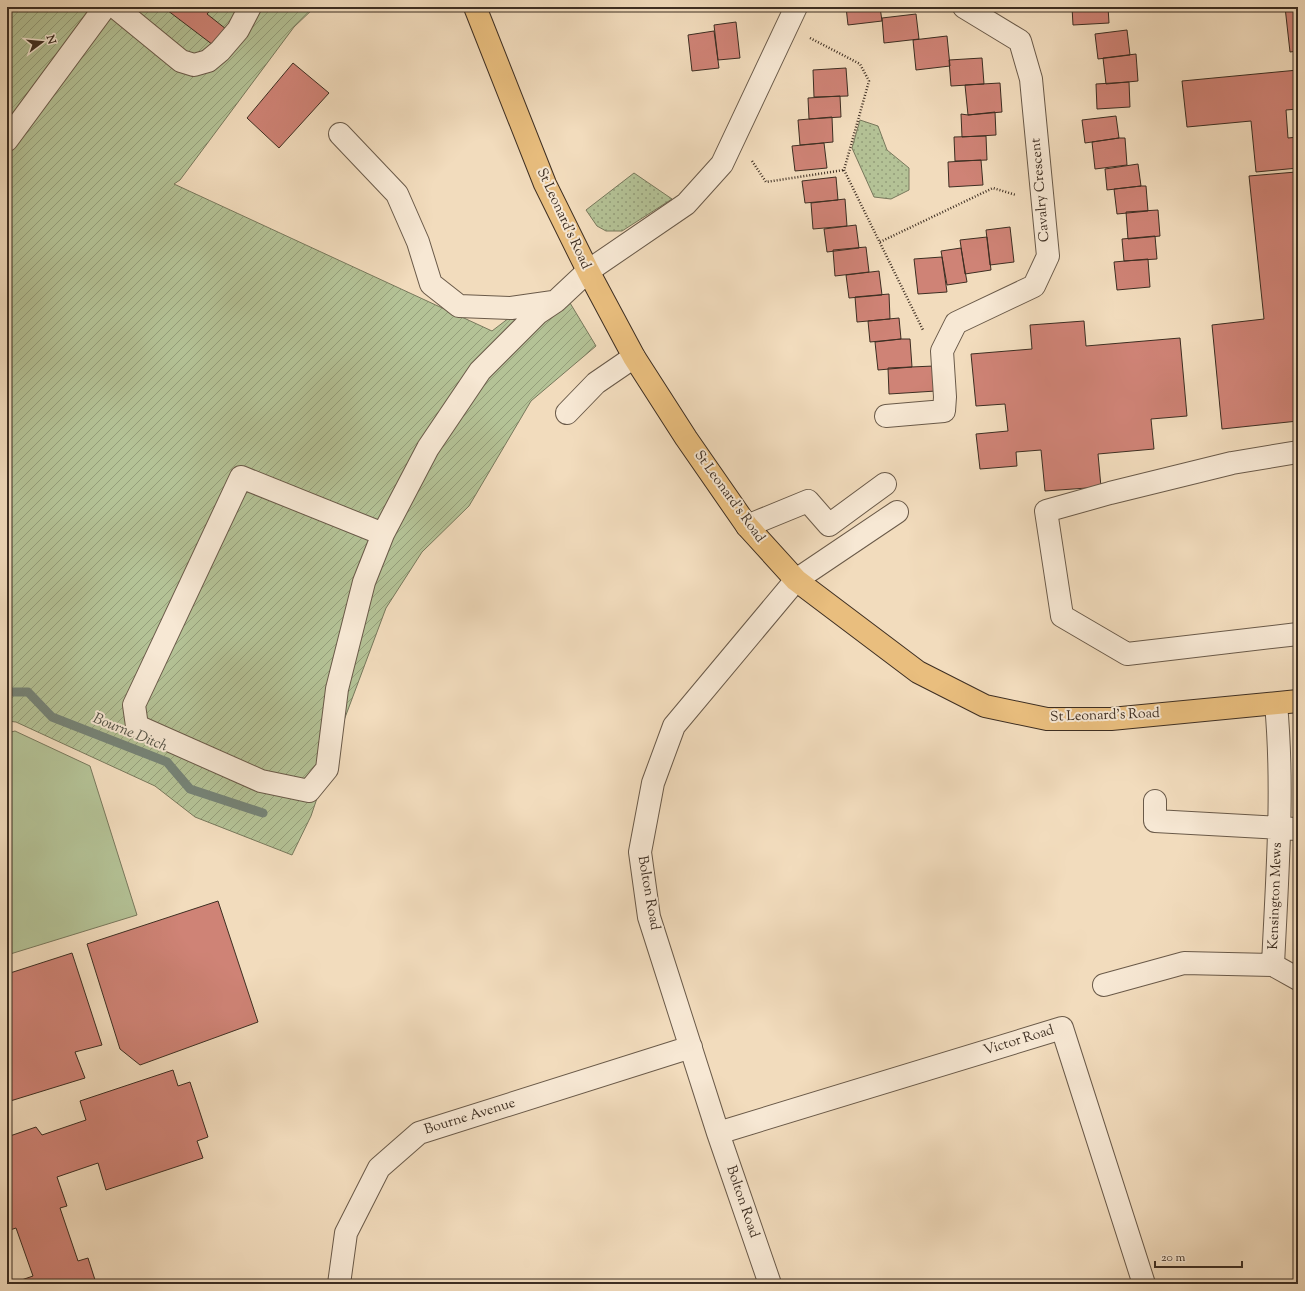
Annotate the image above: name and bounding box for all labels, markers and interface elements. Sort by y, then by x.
north arrow [22,22,62,62]
text: N [41,32,60,46]
street label: Cavalry Crescent [1026,137,1056,243]
street label: St Leonard's Road [531,165,595,273]
street label: St Leonard's Road [689,447,769,547]
street label: St Leonard's Road [1050,704,1160,728]
water label: Bourne Ditch [90,709,171,758]
street label: Kensington Mews [1264,842,1288,950]
street label: Bolton Road [632,854,664,932]
street label: Victor Road [981,1021,1057,1061]
street label: Bourne Avenue [422,1094,518,1140]
street label: Bolton Road [720,1163,764,1241]
scale bar [1155,1243,1242,1269]
text: 20 m [1161,1249,1186,1267]

